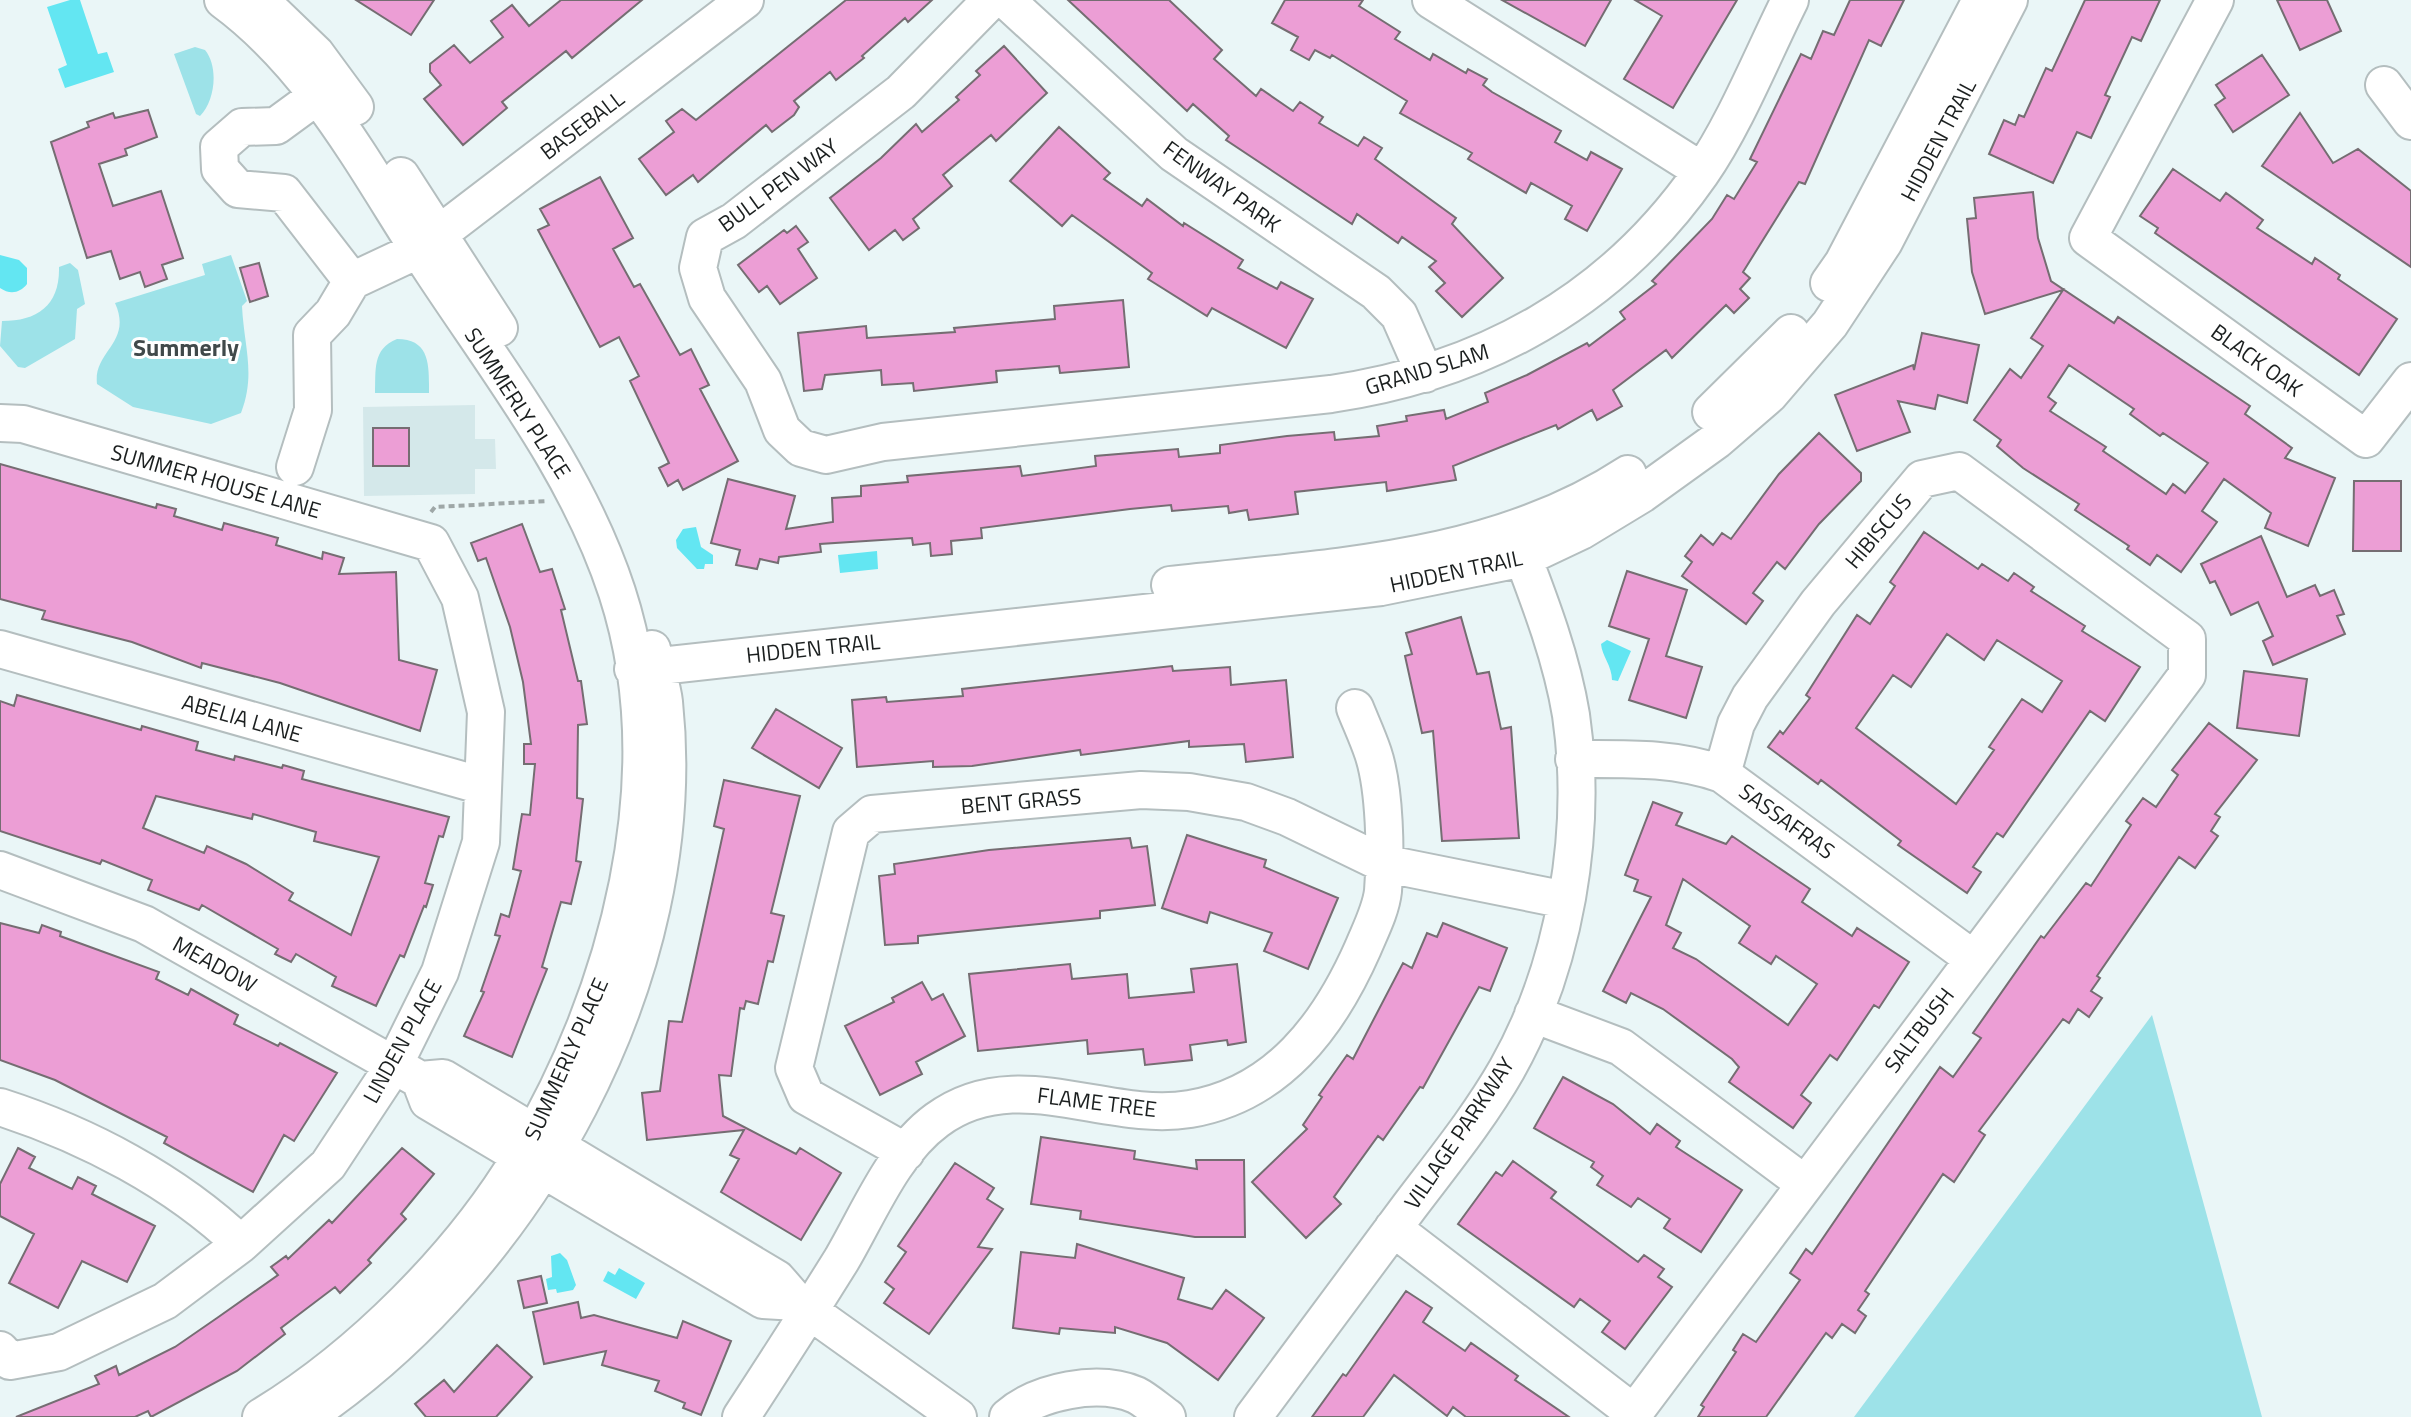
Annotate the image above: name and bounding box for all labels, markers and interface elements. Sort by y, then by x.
street label: HIDDEN TRAIL [1891,72,1985,207]
street label: BASEBALL [533,82,632,168]
street label: BULL PEN WAY [711,130,845,240]
street label: FENWAY PARK [1156,132,1288,241]
street label: BLACK OAK [2204,315,2310,405]
street label: SUMMERLY PLACE [456,321,580,485]
district label: Summerly [133,329,239,365]
street label: GRAND SLAM [1361,334,1493,404]
street label: SUMMER HOUSE LANE [107,435,325,527]
street label: HIBISCUS [1836,486,1920,576]
street label: HIDDEN TRAIL [1387,540,1526,602]
street label: HIDDEN TRAIL [744,624,882,672]
street label: ABELIA LANE [178,685,306,751]
street label: SASSAFRAS [1732,775,1842,867]
street label: BENT GRASS [959,779,1083,823]
street label: MEADOW [167,927,263,1001]
street label: SUMMERLY PLACE [515,972,617,1146]
street label: LINDEN PLACE [354,973,450,1109]
street label: SALTBUSH [1876,980,1962,1080]
street label: VILLAGE PARKWAY [1395,1050,1523,1216]
street label: FLAME TREE [1035,1078,1159,1126]

